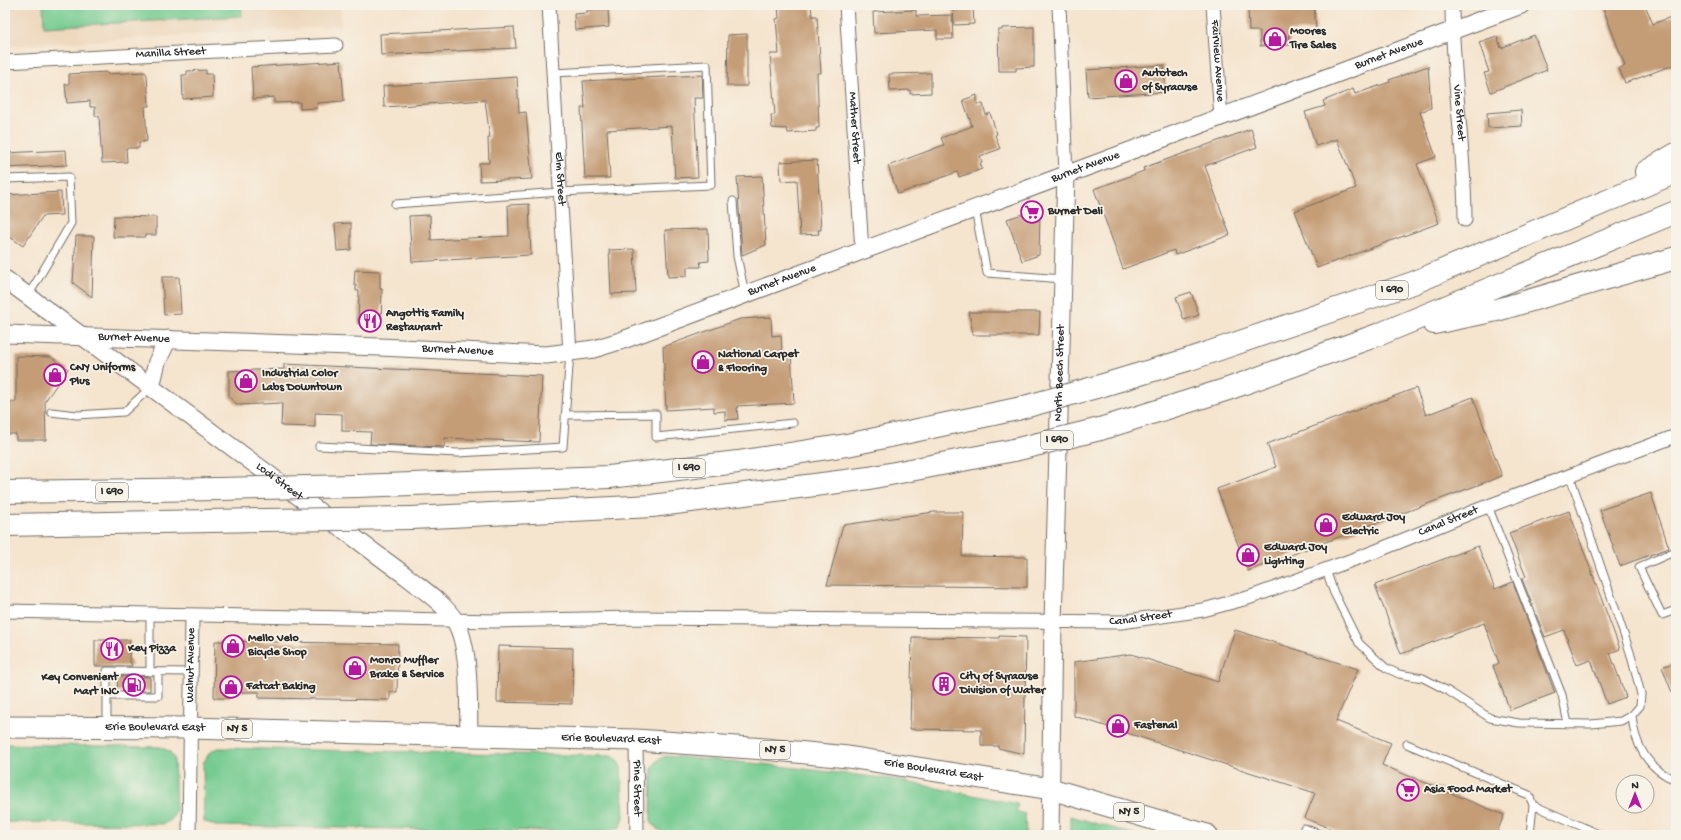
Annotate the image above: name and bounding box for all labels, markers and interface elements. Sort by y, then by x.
street label: Fairview Avenue [1207,18,1227,103]
place label: Moores Tire Sales [1289,25,1337,53]
shop icon: Moores Tire Sales [1262,26,1288,52]
street label: Burnet Avenue [1352,35,1426,74]
street label: Manilla Street [135,45,207,62]
place label: Autotech of Syracuse [1141,67,1198,95]
shop icon: Autotech of Syracuse [1113,68,1139,94]
street label: Vine Street [1449,83,1468,142]
street label: Mather Street [845,92,863,165]
street label: Burnet Avenue [1049,148,1123,187]
street label: Elm Street [551,152,568,207]
supermarket icon: Burnet Deli [1019,199,1045,225]
place label: Burnet Deli [1047,205,1103,219]
street label: Burnet Avenue [745,261,819,300]
road number: I 690 [1376,281,1408,299]
place label: Angottis Family Restaurant [385,307,464,335]
restaurant icon: Angottis Family Restaurant [357,308,383,334]
street label: North Beech Street [1052,324,1069,422]
street label: Burnet Avenue [97,330,171,347]
street label: Burnet Avenue [420,342,495,360]
place label: National Carpet & Flooring [718,348,800,376]
shop icon: National Carpet & Flooring [690,349,716,375]
place label: CNY Uniforms Plus [69,361,136,389]
shop icon: CNY Uniforms Plus [42,362,68,388]
place label: Industrial Color Labs Downtown [262,367,342,395]
shop icon: Industrial Color Labs Downtown [233,368,259,394]
road number: I 690 [1041,431,1073,449]
road number: I 690 [673,459,705,477]
street label: Lodi Street [253,460,306,505]
road number: I 690 [96,483,128,501]
street label: Canal Street [1417,503,1481,540]
place label: Edward Joy Electric [1341,511,1405,539]
shop icon: Edward Joy Electric [1313,512,1339,538]
place label: Edward Joy Lighting [1263,541,1327,569]
shop icon: Edward Joy Lighting [1235,542,1261,568]
street label: Canal Street [1109,607,1174,629]
street label: Walnut Avenue [184,627,199,702]
place label: Mello Velo Bicycle Shop [247,632,307,660]
shop icon: Mello Velo Bicycle Shop [220,633,246,659]
restaurant icon: Key Pizza [99,636,125,662]
place label: Key Pizza [127,642,177,656]
place label: Monro Muffler Brake & Service [369,654,445,682]
shop icon: Monro Muffler Brake & Service [342,655,368,681]
place label: City of Syracuse Division of Water [959,670,1047,698]
place label: Key Convenient Mart INC [40,671,119,699]
building icon: City of Syracuse Division of Water [931,671,957,697]
fuel station icon: Key Convenient Mart INC [121,672,147,698]
shop icon: Fatcat Baking [218,674,244,700]
place label: Fatcat Baking [245,680,316,694]
shop icon: Fastenal [1105,713,1131,739]
place label: Fastenal [1133,719,1178,733]
road number: NY 5 [222,720,252,738]
street label: Erie Boulevard East [105,721,206,735]
street label: Erie Boulevard East [561,731,662,749]
road number: NY 5 [760,741,790,759]
street label: Erie Boulevard East [883,756,985,785]
street label: Pine Street [629,759,644,817]
north arrow [1615,774,1655,814]
supermarket icon: Asia Food Market [1395,777,1421,803]
text: N [1631,780,1639,792]
place label: Asia Food Market [1423,783,1513,797]
road number: NY 5 [1114,803,1144,821]

